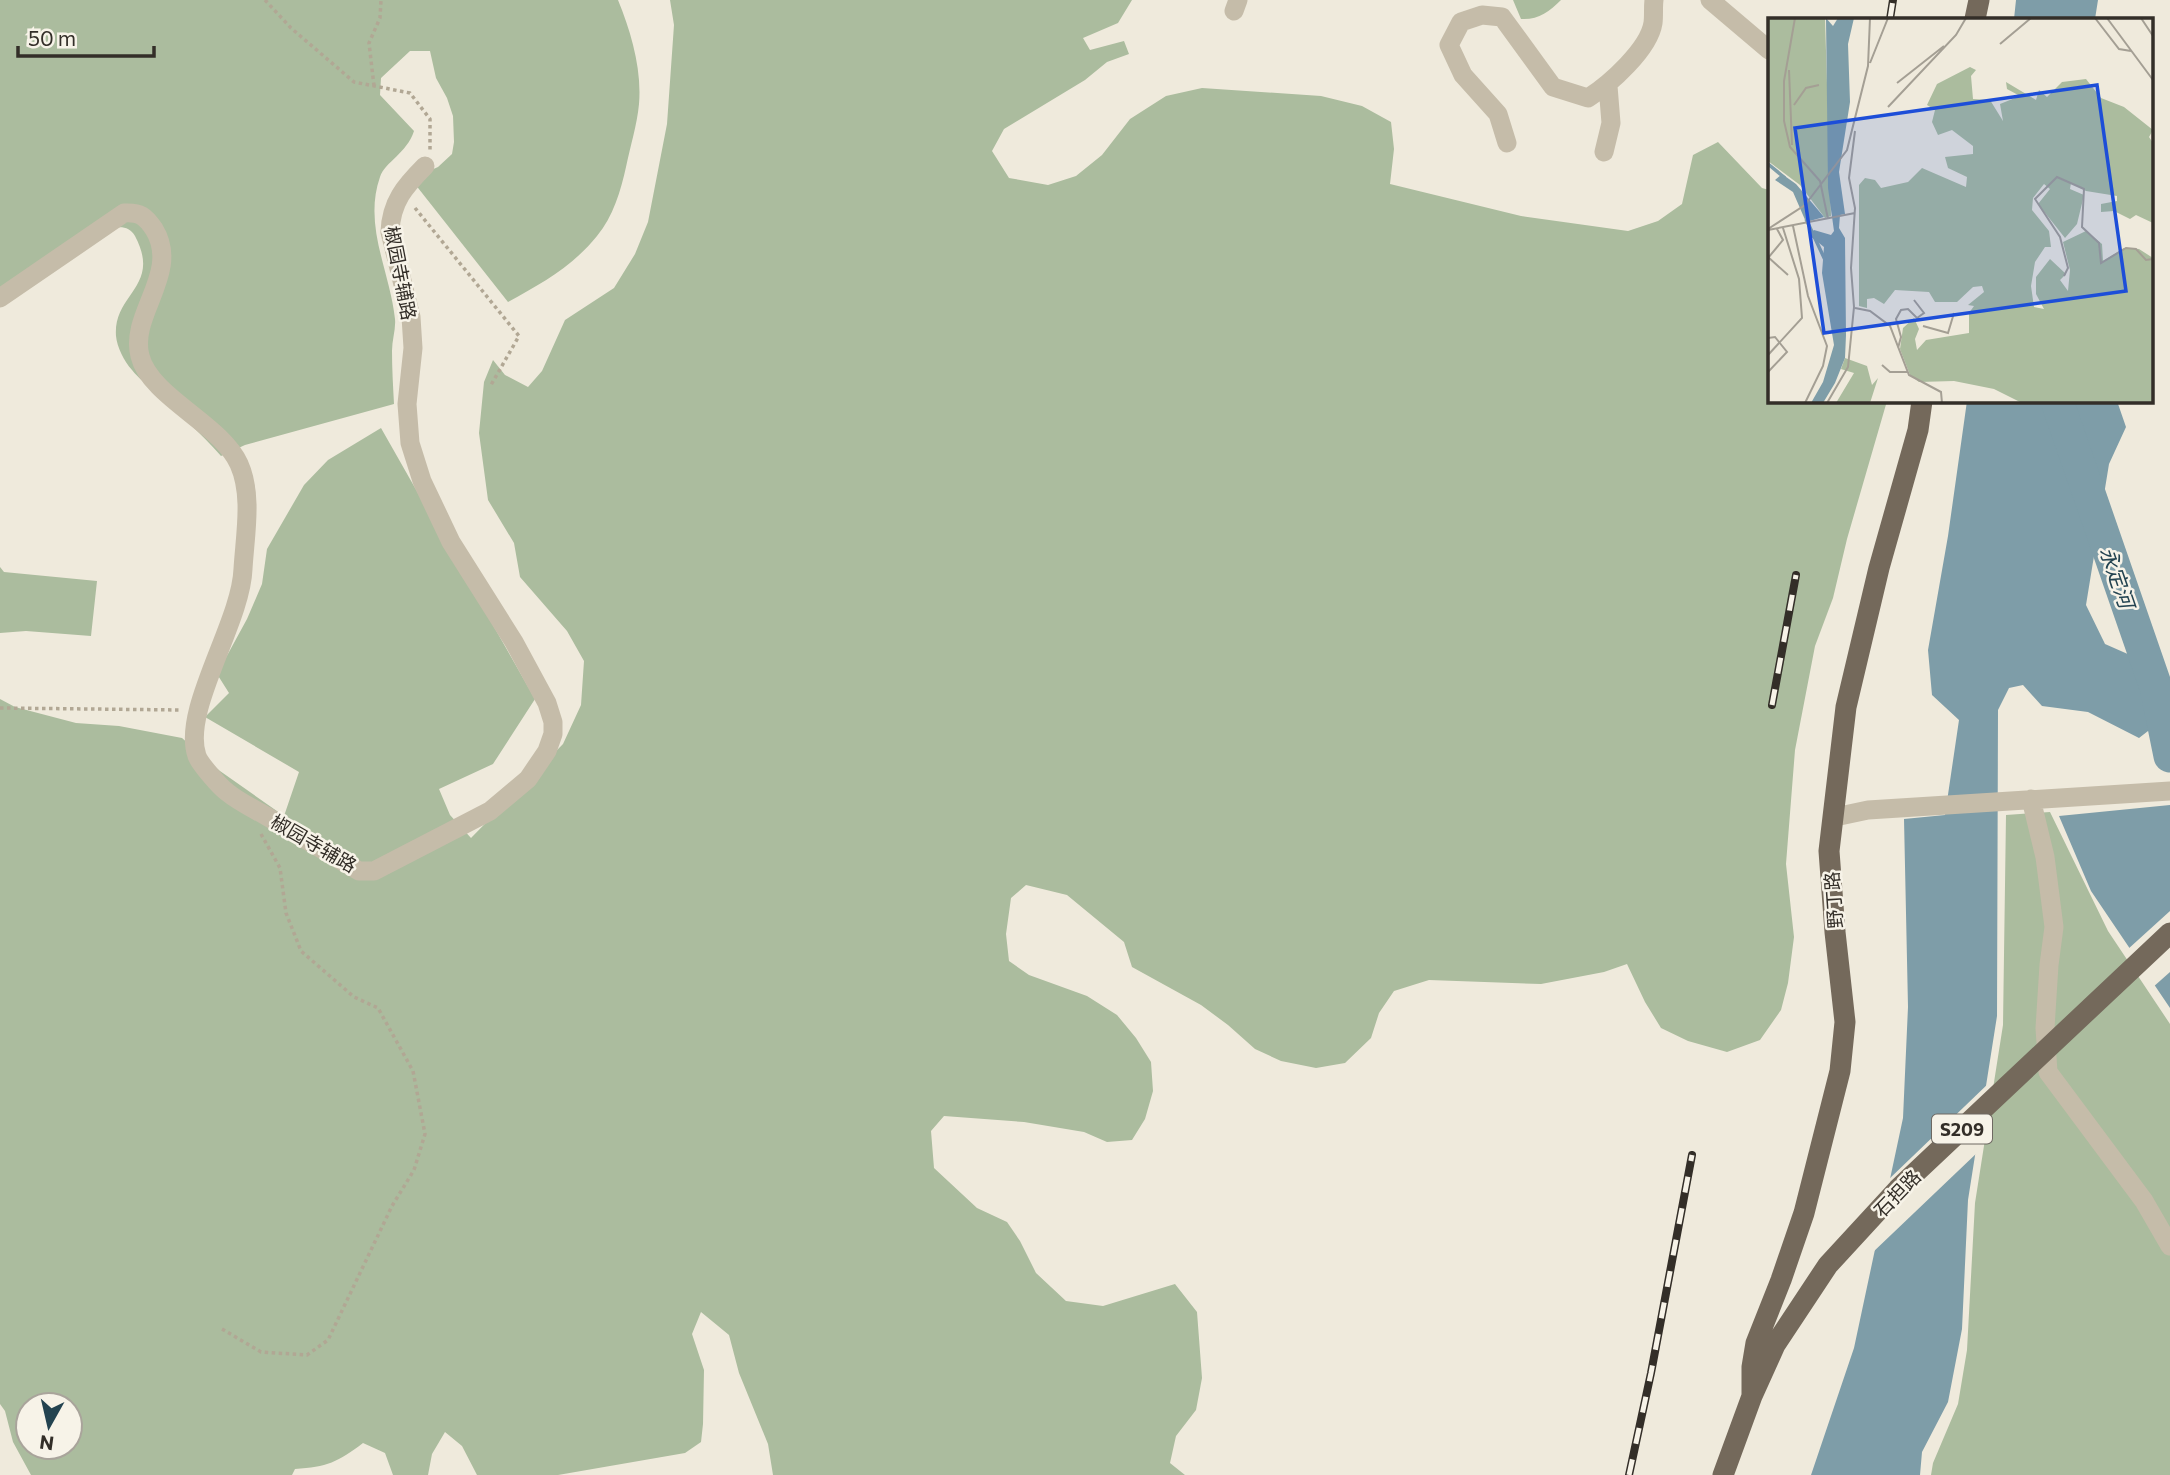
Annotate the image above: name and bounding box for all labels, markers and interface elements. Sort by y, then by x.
scale bar [18,14,154,58]
inset map [1768,18,2152,402]
text: 50 m [28,25,76,50]
street label: 椒园寺辅路 [381,224,421,322]
water label: 永定河 [2096,543,2141,615]
street label: 椒园寺辅路 [267,809,361,877]
street label: 野丁路 [1820,871,1846,929]
road number: S209 [1932,1114,1992,1144]
street label: 石担路 [1869,1165,1925,1221]
north arrow [14,1391,84,1461]
text: N [38,1431,55,1456]

